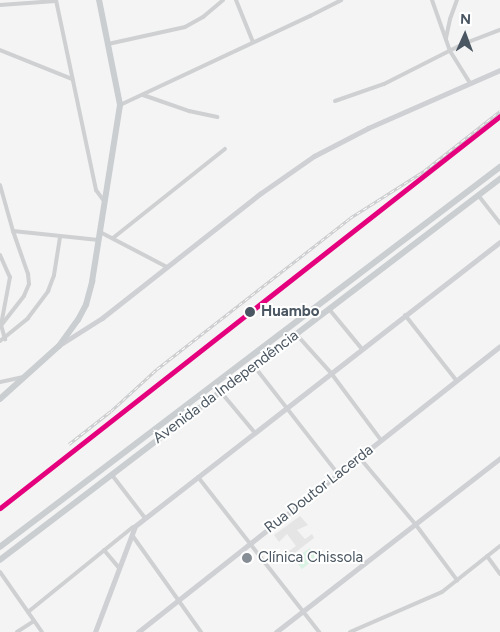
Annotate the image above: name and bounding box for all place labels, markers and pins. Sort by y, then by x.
place label: Huambo [261,303,319,321]
marker: Huambo [243,305,257,319]
place label: Clínica Chissola [258,549,363,567]
marker: Clínica Chissola [240,551,254,565]

